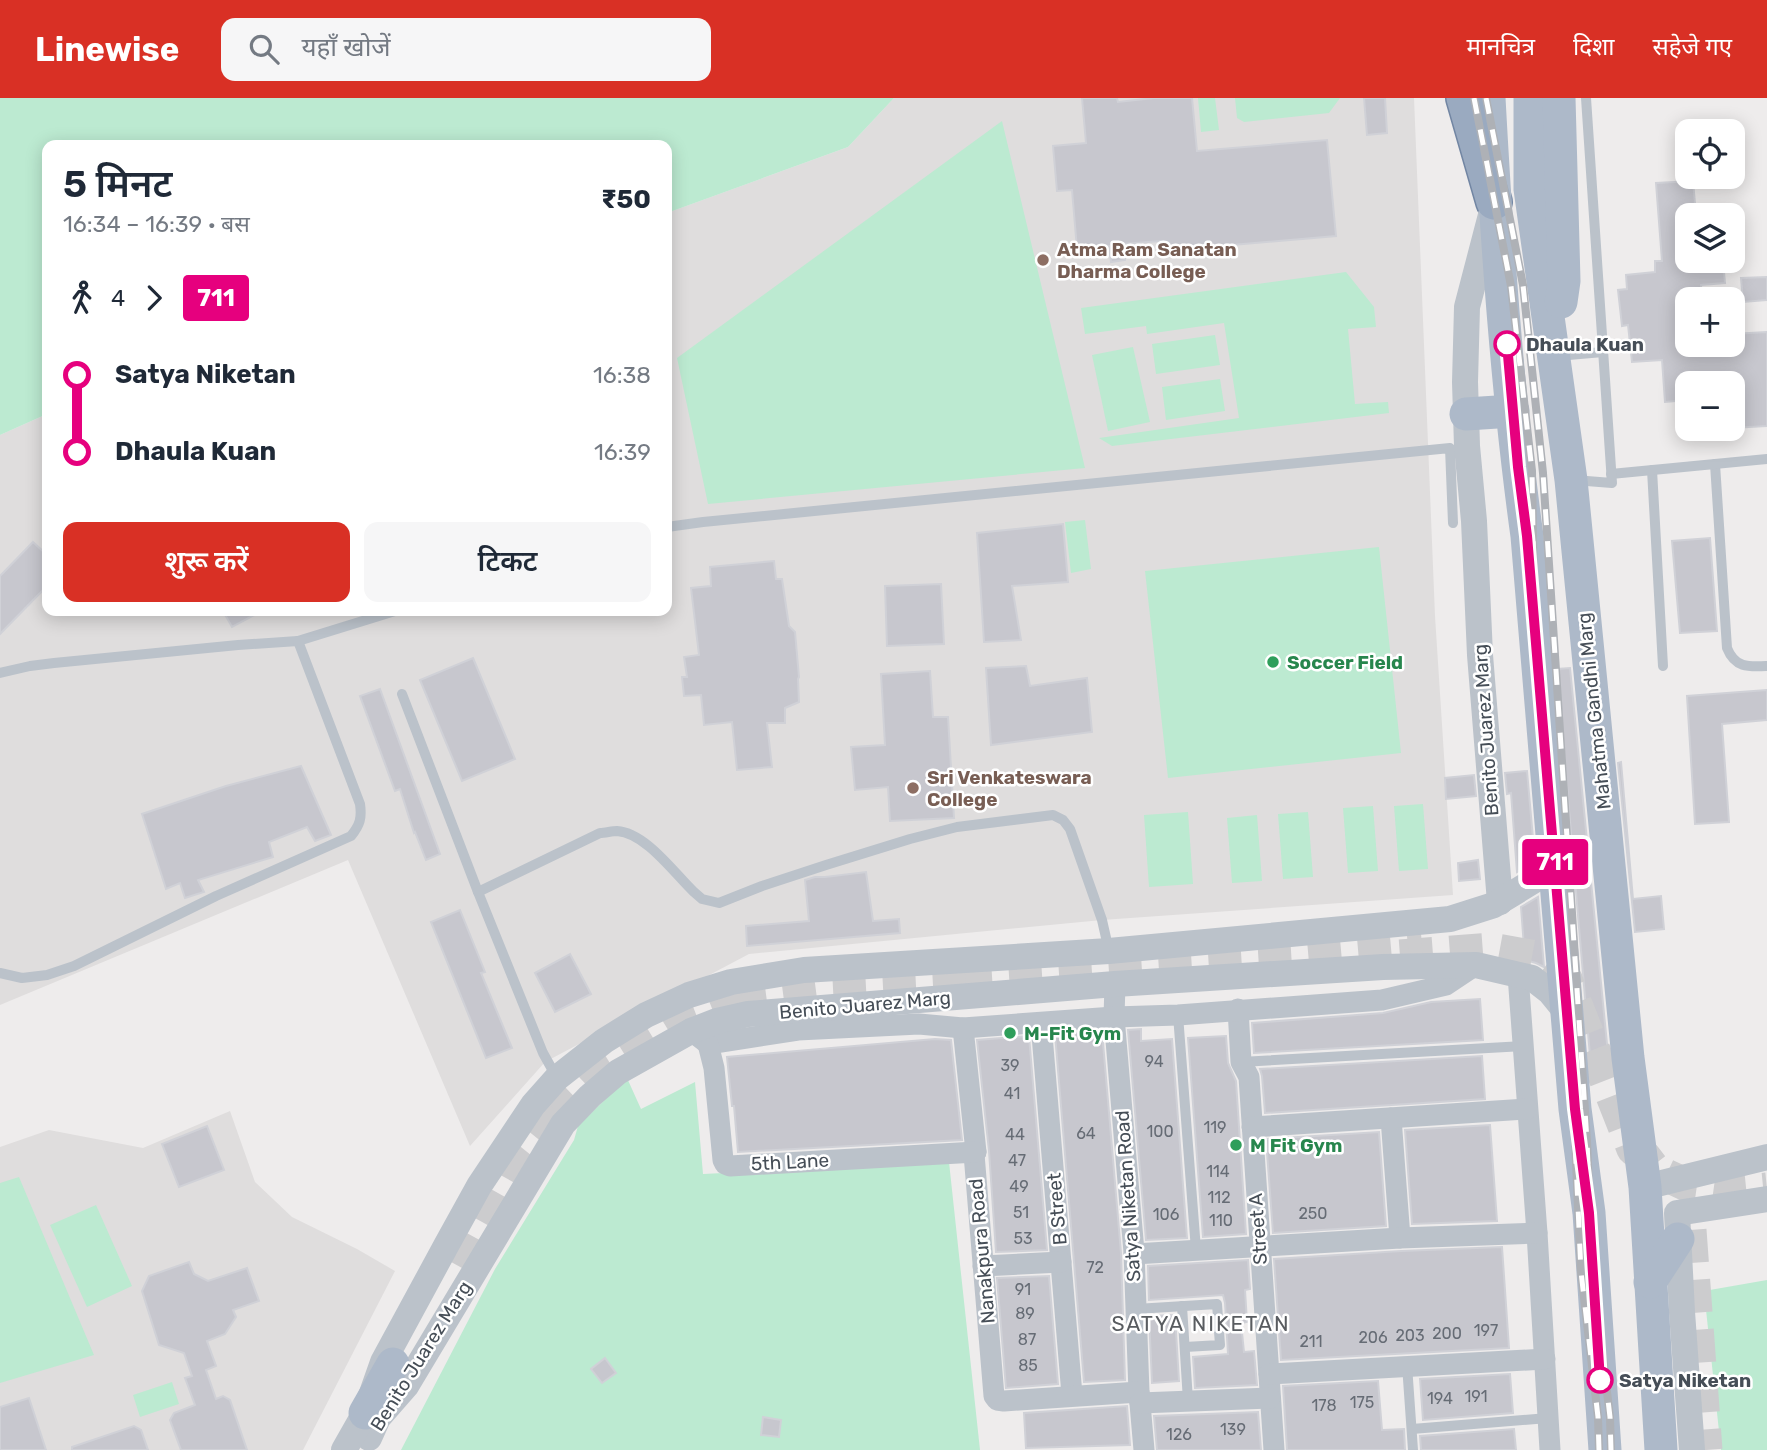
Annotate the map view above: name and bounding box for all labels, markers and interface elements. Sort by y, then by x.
search box [221,18,711,81]
text: Linewise [35,30,179,69]
icon: search [245,30,283,68]
text: यहाँ खोजें [301,32,391,63]
text: मानचित्र [1466,33,1535,61]
text: दिशा [1573,33,1615,61]
text: सहेजे गए [1653,33,1732,61]
map controls [1675,119,1745,441]
button: locate [1675,119,1745,189]
text: 5 मिनट [63,161,173,207]
text: ₹50 [601,184,651,215]
button: layers [1675,203,1745,273]
text: 16:34 – 16:39 · बस [63,210,250,238]
place label: Atma Ram Sanatan Dharma College [1057,238,1237,283]
marker: Atma Ram Sanatan Dharma College [1035,252,1051,268]
icon: walk [63,279,101,317]
icon: forward [135,279,173,317]
text: 4 [111,284,125,312]
text: 711 [197,284,235,312]
button: + [1675,287,1745,357]
marker: Dhaula Kuan [1494,331,1520,357]
place label: Dhaula Kuan [1526,333,1644,356]
text: Satya Niketan [115,359,296,390]
text: 16:38 [593,361,651,389]
button: − [1675,371,1745,441]
text: Dhaula Kuan [115,436,276,467]
text: 16:39 [594,438,651,466]
button: शुरू करें [63,522,350,602]
button: टिकट [364,522,651,602]
street label: Mahatma Gandhi Marg [1572,611,1616,811]
street label: Benito Juarez Marg [1469,643,1503,817]
place label: Soccer Field [1287,651,1403,674]
marker: Soccer Field [1265,654,1281,670]
place label: Sri Venkateswara College [927,766,1092,811]
marker: Sri Venkateswara College [905,780,921,796]
line badge: 711 [1515,839,1595,885]
text: 711 [1536,848,1574,876]
street label: Benito Juarez Marg [778,986,952,1024]
place label: M-Fit Gym [1024,1022,1121,1045]
marker: M-Fit Gym [1002,1025,1018,1041]
house number: 94 [1144,1052,1164,1071]
house number: 39 [1000,1056,1020,1075]
house number: 41 [1004,1084,1020,1103]
street label: Satya Niketan Road [1111,1110,1145,1282]
house number: 119 [1203,1118,1227,1137]
house number: 100 [1146,1122,1174,1141]
house number: 64 [1076,1124,1096,1143]
house number: 44 [1005,1125,1025,1144]
place label: M Fit Gym [1250,1134,1342,1157]
marker: M Fit Gym [1228,1137,1244,1153]
street label: 5th Lane [750,1148,830,1176]
house number: 47 [1008,1151,1026,1170]
house number: 114 [1206,1162,1230,1181]
street label: B Street [1042,1171,1072,1246]
house number: 49 [1009,1177,1029,1196]
street label: Nanakpura Road [964,1178,1000,1324]
house number: 112 [1207,1188,1231,1207]
street label: Street A [1244,1192,1272,1266]
house number: 51 [1013,1203,1029,1222]
house number: 250 [1298,1204,1328,1223]
house number: 106 [1153,1205,1180,1224]
house number: 110 [1209,1211,1233,1230]
house number: 53 [1013,1229,1033,1248]
house number: 72 [1086,1258,1104,1277]
street label: Benito Juarez Marg [366,1277,476,1435]
house number: 91 [1015,1280,1031,1299]
house number: 89 [1015,1304,1035,1323]
district label: SATYA NIKETAN [1111,1311,1291,1336]
house number: 197 [1474,1321,1498,1340]
house number: 200 [1432,1324,1462,1343]
house number: 203 [1395,1326,1425,1345]
house number: 206 [1358,1328,1388,1347]
house number: 87 [1018,1330,1036,1349]
house number: 211 [1299,1332,1323,1351]
house number: 85 [1018,1356,1038,1375]
marker: Satya Niketan [1587,1367,1613,1393]
place label: Satya Niketan [1619,1369,1751,1392]
house number: 191 [1464,1387,1488,1406]
house number: 194 [1427,1389,1453,1408]
house number: 175 [1350,1393,1374,1412]
house number: 178 [1311,1396,1337,1415]
house number: 139 [1220,1420,1246,1439]
house number: 126 [1166,1425,1192,1444]

